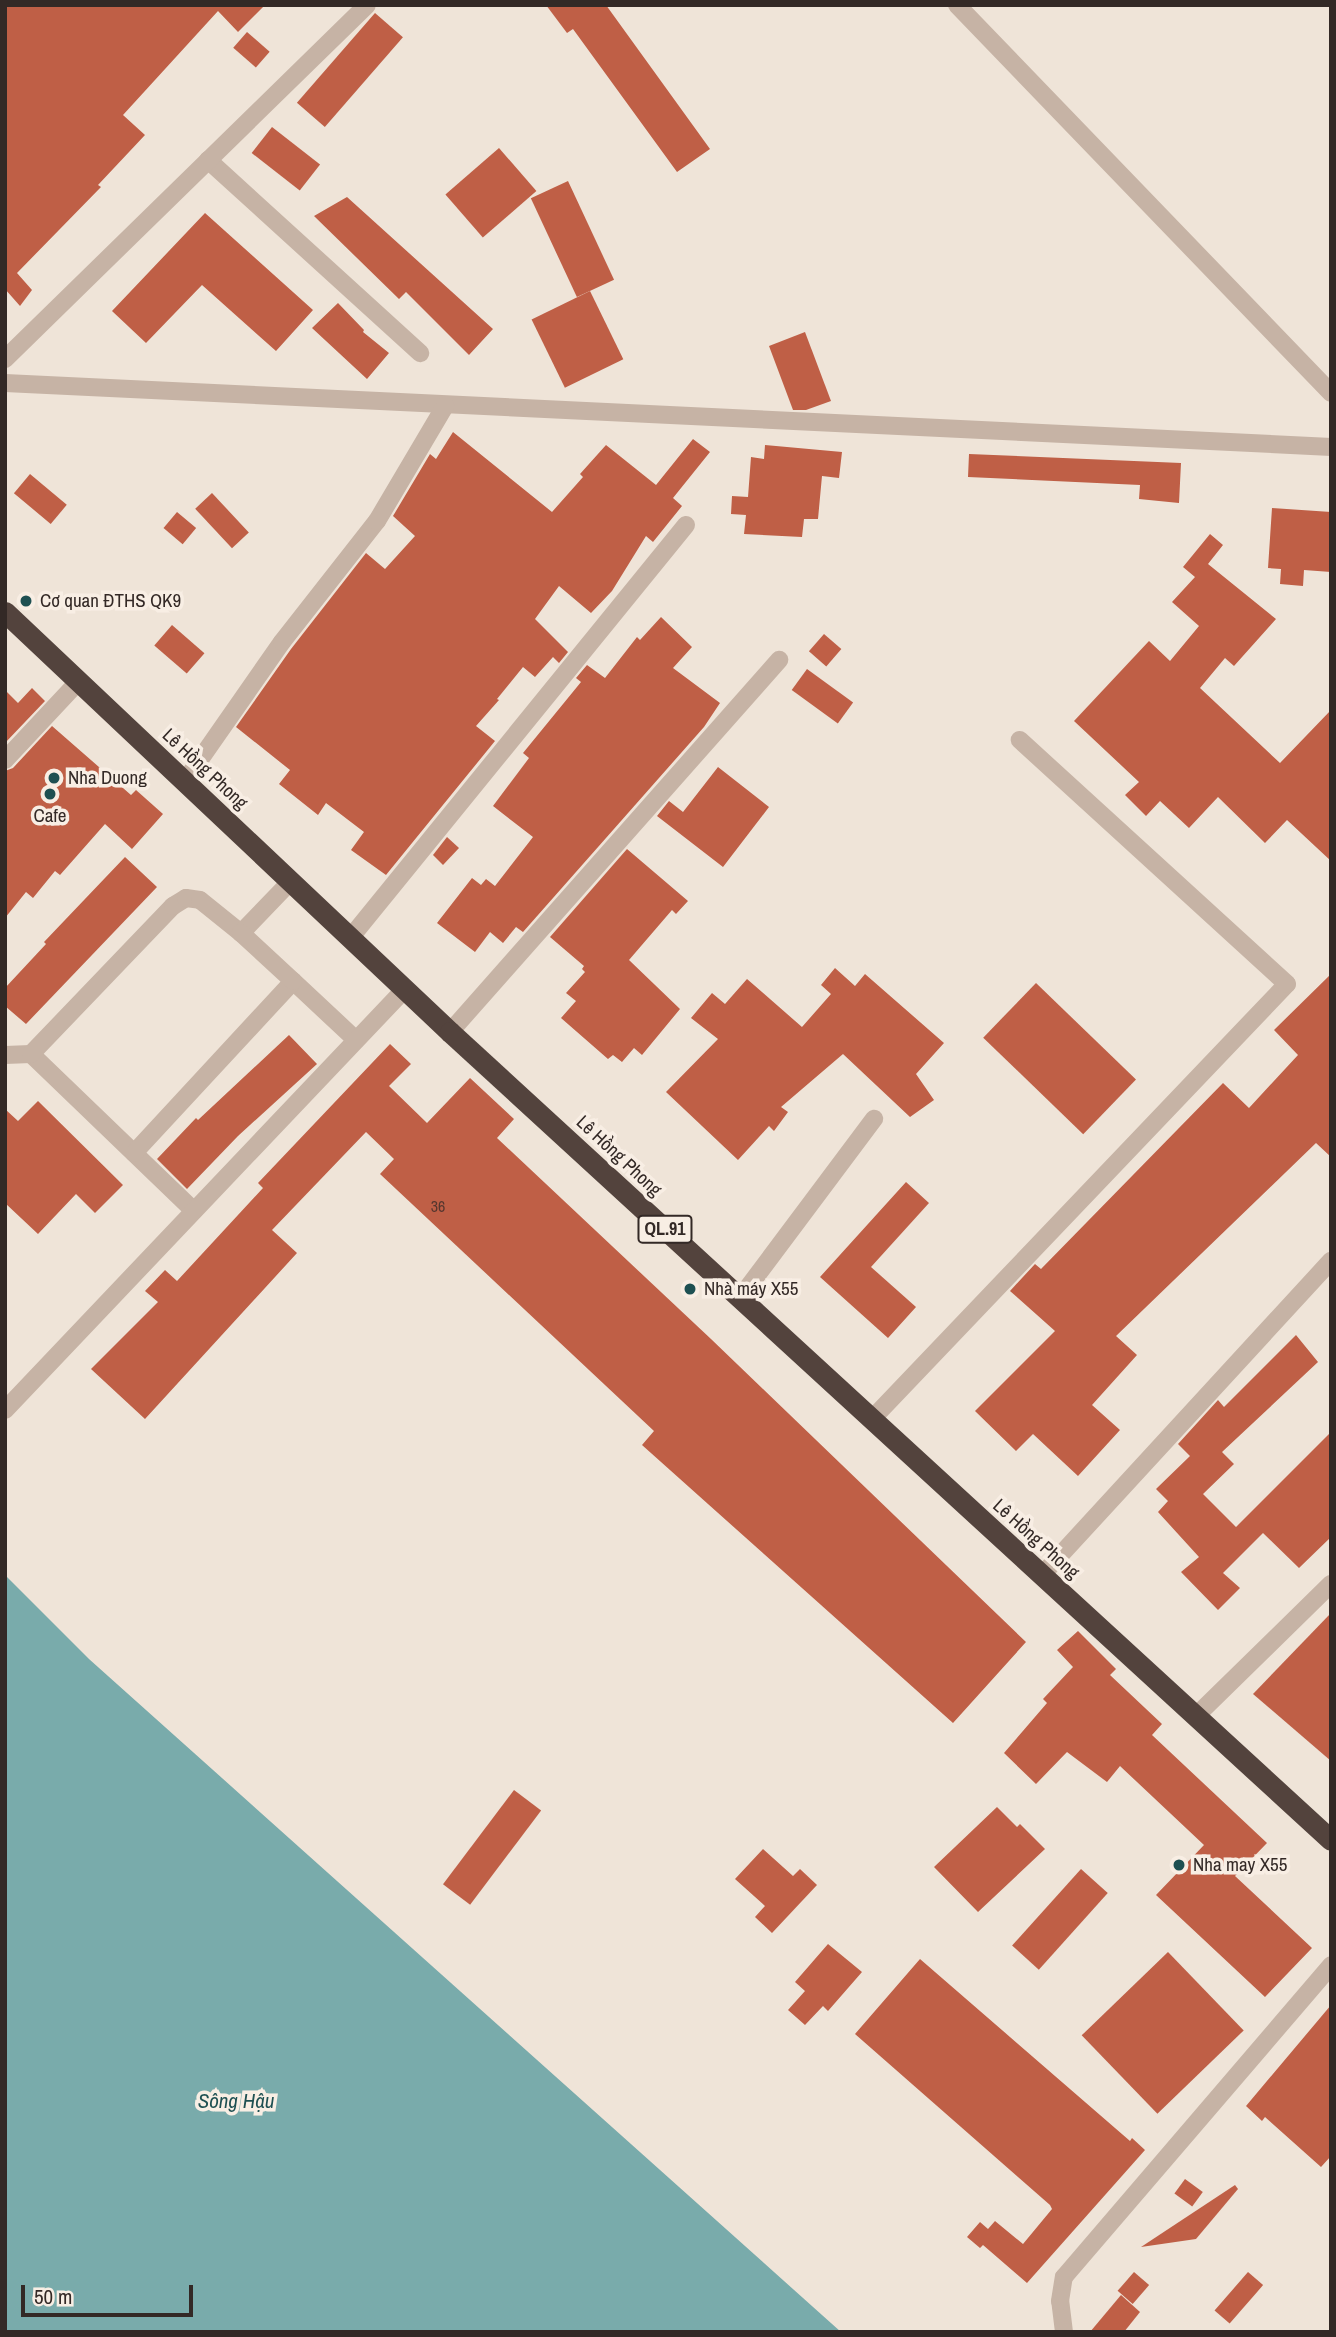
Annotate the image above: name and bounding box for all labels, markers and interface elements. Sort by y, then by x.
place label: Cơ quan ĐTHS QK9 [40,590,181,612]
marker: Cơ quan ĐTHS QK9 [18,593,34,609]
street label: Lê Hồng Phong [158,724,252,814]
place label: Nha Duong [68,767,147,789]
marker: Nha Duong [46,770,62,786]
marker: Cafe [42,786,58,802]
place label: Cafe [34,805,66,827]
street label: Lê Hồng Phong [572,1111,666,1201]
house number: 36 [431,1196,445,1216]
road number: QL.91 [637,1214,693,1244]
place label: Nhà máy X55 [704,1278,798,1300]
marker: Nhà máy X55 [682,1281,698,1297]
street label: Lê Hồng Phong [988,1494,1084,1584]
place label: Nha may X55 [1193,1854,1287,1876]
marker: Nha may X55 [1171,1857,1187,1873]
water label: Sông Hậu [198,2088,274,2114]
scale bar [24,2270,196,2314]
text: 50 m [34,2282,72,2311]

